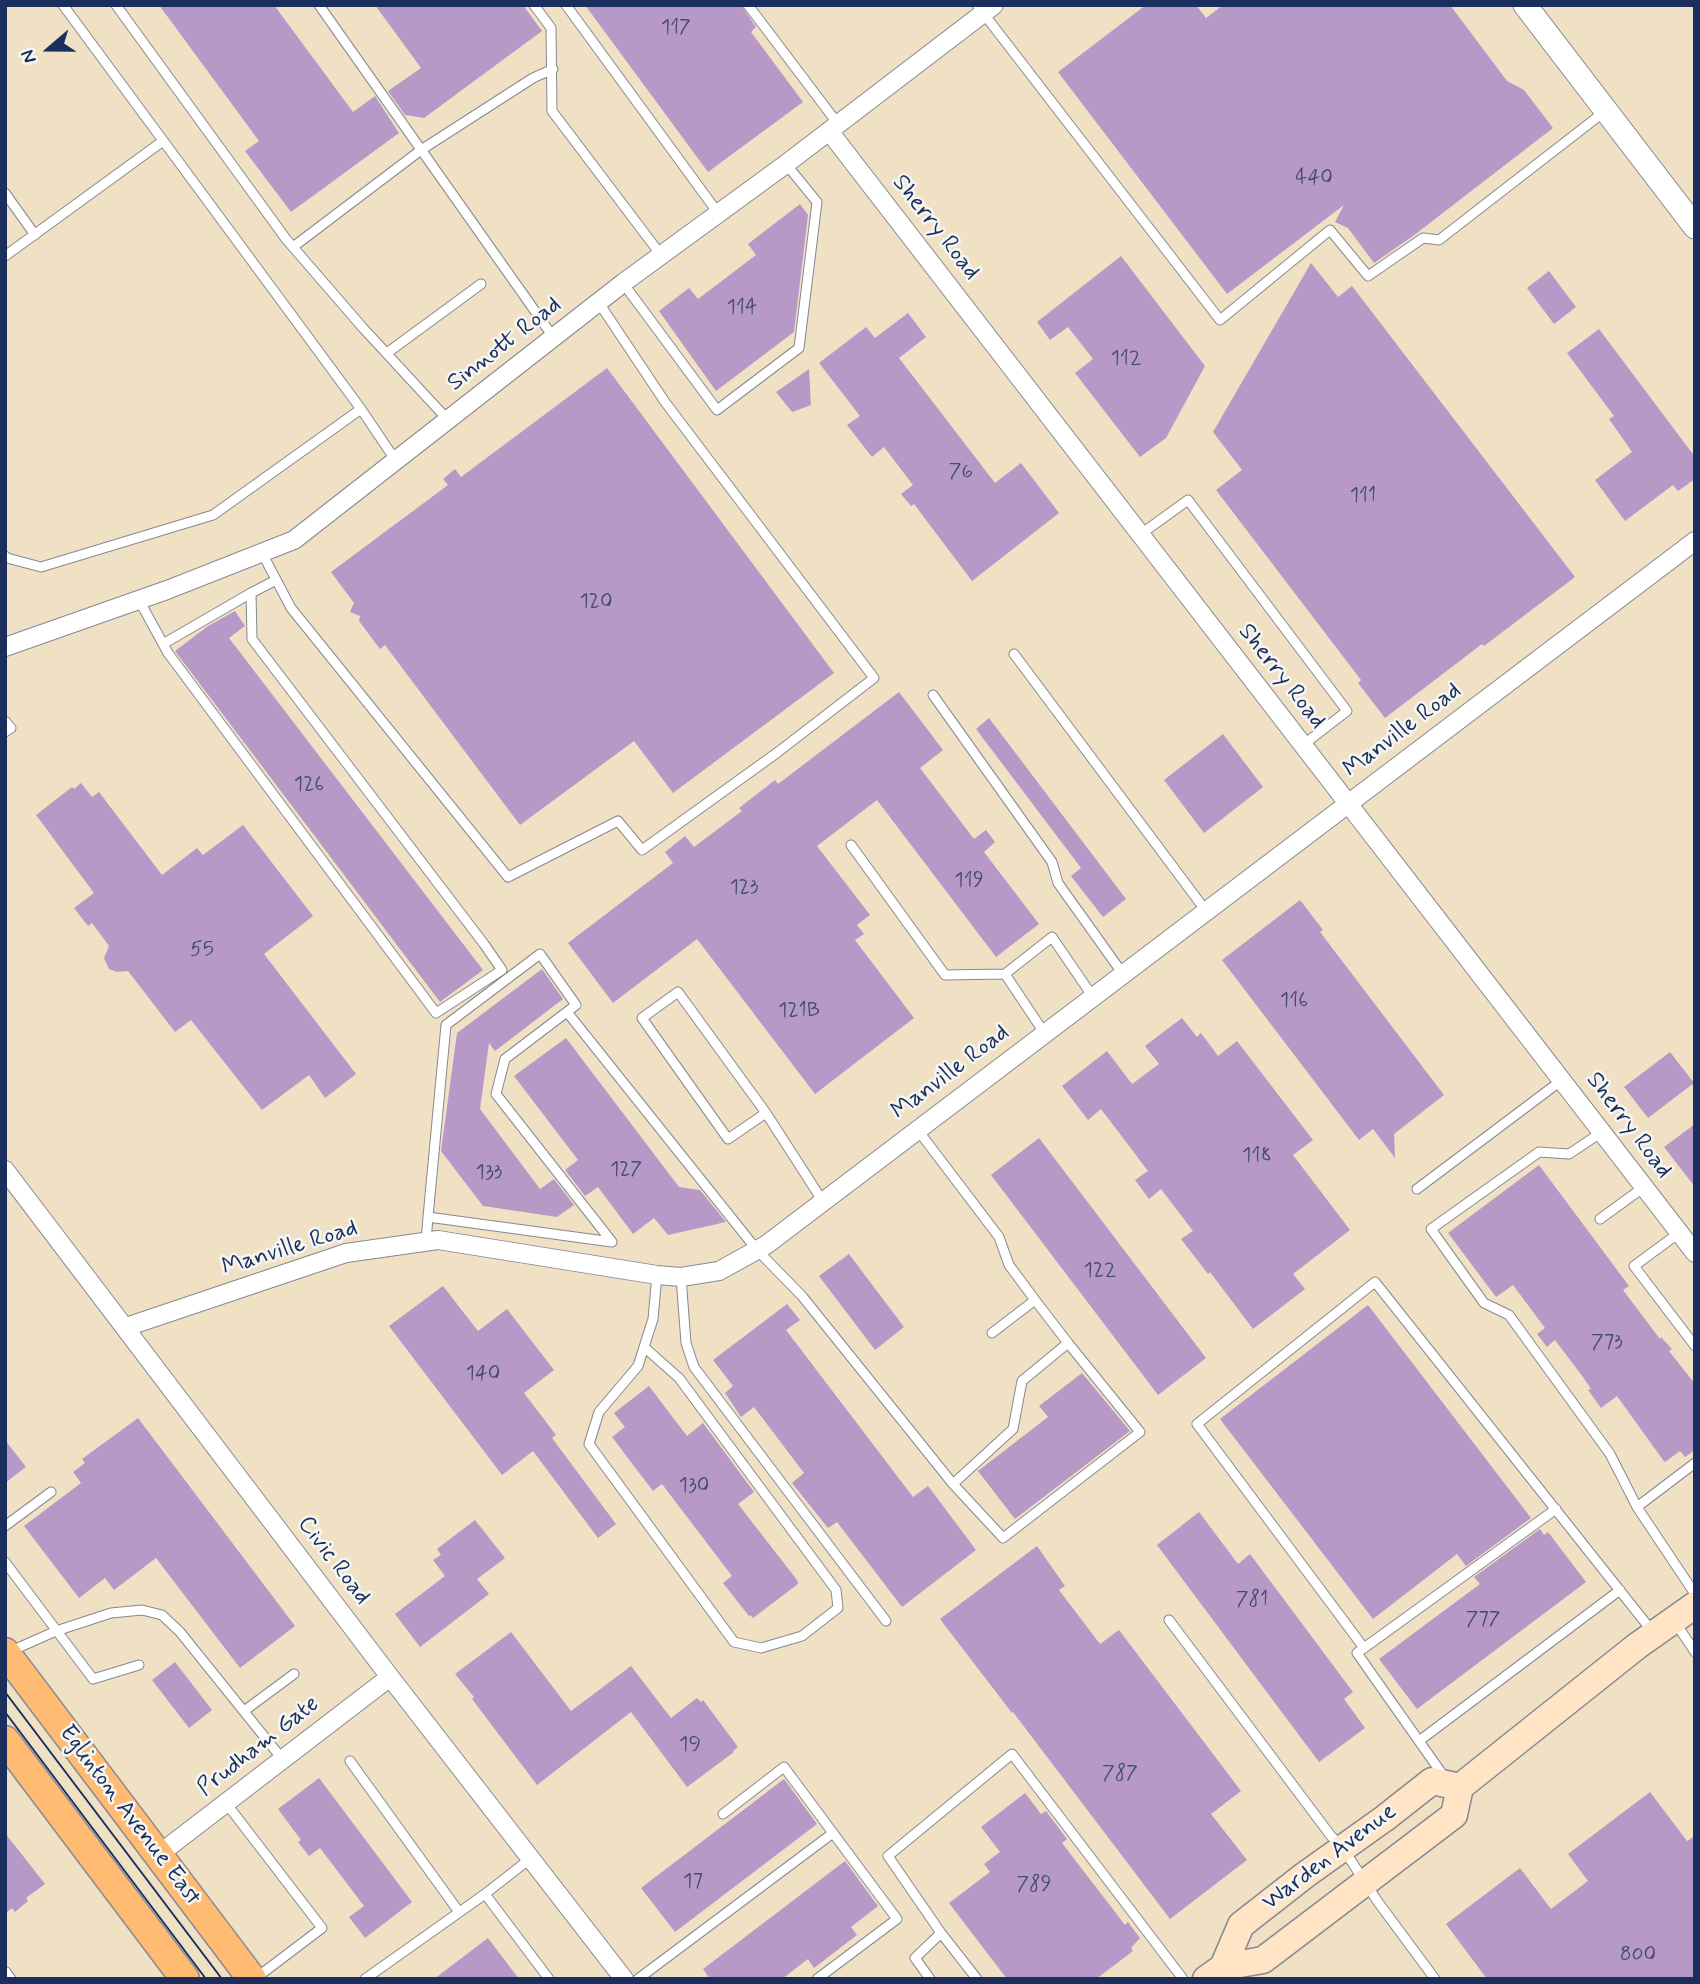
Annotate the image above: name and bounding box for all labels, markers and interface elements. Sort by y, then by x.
north arrow [14,14,84,84]
house number: 117 [661,16,691,42]
text: N [15,46,43,67]
house number: 440 [1295,166,1333,192]
street label: Sherry Road [885,170,985,286]
street label: Sinnott Road [442,292,568,398]
house number: 114 [727,296,757,322]
house number: 112 [1111,347,1141,373]
house number: 76 [949,460,973,486]
house number: 111 [1350,484,1376,510]
house number: 120 [579,590,613,616]
street label: Sherry Road [1231,619,1331,735]
street label: Manville Road [1338,677,1468,785]
house number: 126 [294,773,324,799]
house number: 119 [954,869,984,895]
house number: 123 [729,876,759,902]
house number: 55 [190,938,214,964]
house number: 116 [1280,989,1308,1015]
house number: 121B [778,999,820,1025]
street label: Manville Road [886,1019,1016,1127]
street label: Sherry Road [1579,1067,1677,1185]
house number: 118 [1242,1144,1272,1170]
house number: 127 [610,1158,642,1184]
house number: 133 [476,1161,502,1187]
street label: Manville Road [219,1215,361,1283]
house number: 122 [1084,1259,1116,1285]
house number: 773 [1591,1331,1623,1357]
house number: 140 [466,1362,500,1388]
house number: 130 [679,1474,709,1500]
street label: Civic Road [290,1511,376,1611]
house number: 781 [1236,1588,1268,1614]
house number: 777 [1465,1608,1501,1634]
street label: Prudham Gate [192,1690,326,1804]
street label: Eglinton Avenue East [52,1720,206,1912]
house number: 19 [679,1733,701,1759]
house number: 787 [1102,1762,1138,1788]
street label: Warden Avenue [1257,1798,1403,1918]
house number: 17 [683,1870,703,1896]
house number: 789 [1016,1873,1052,1899]
house number: 800 [1620,1943,1656,1969]

